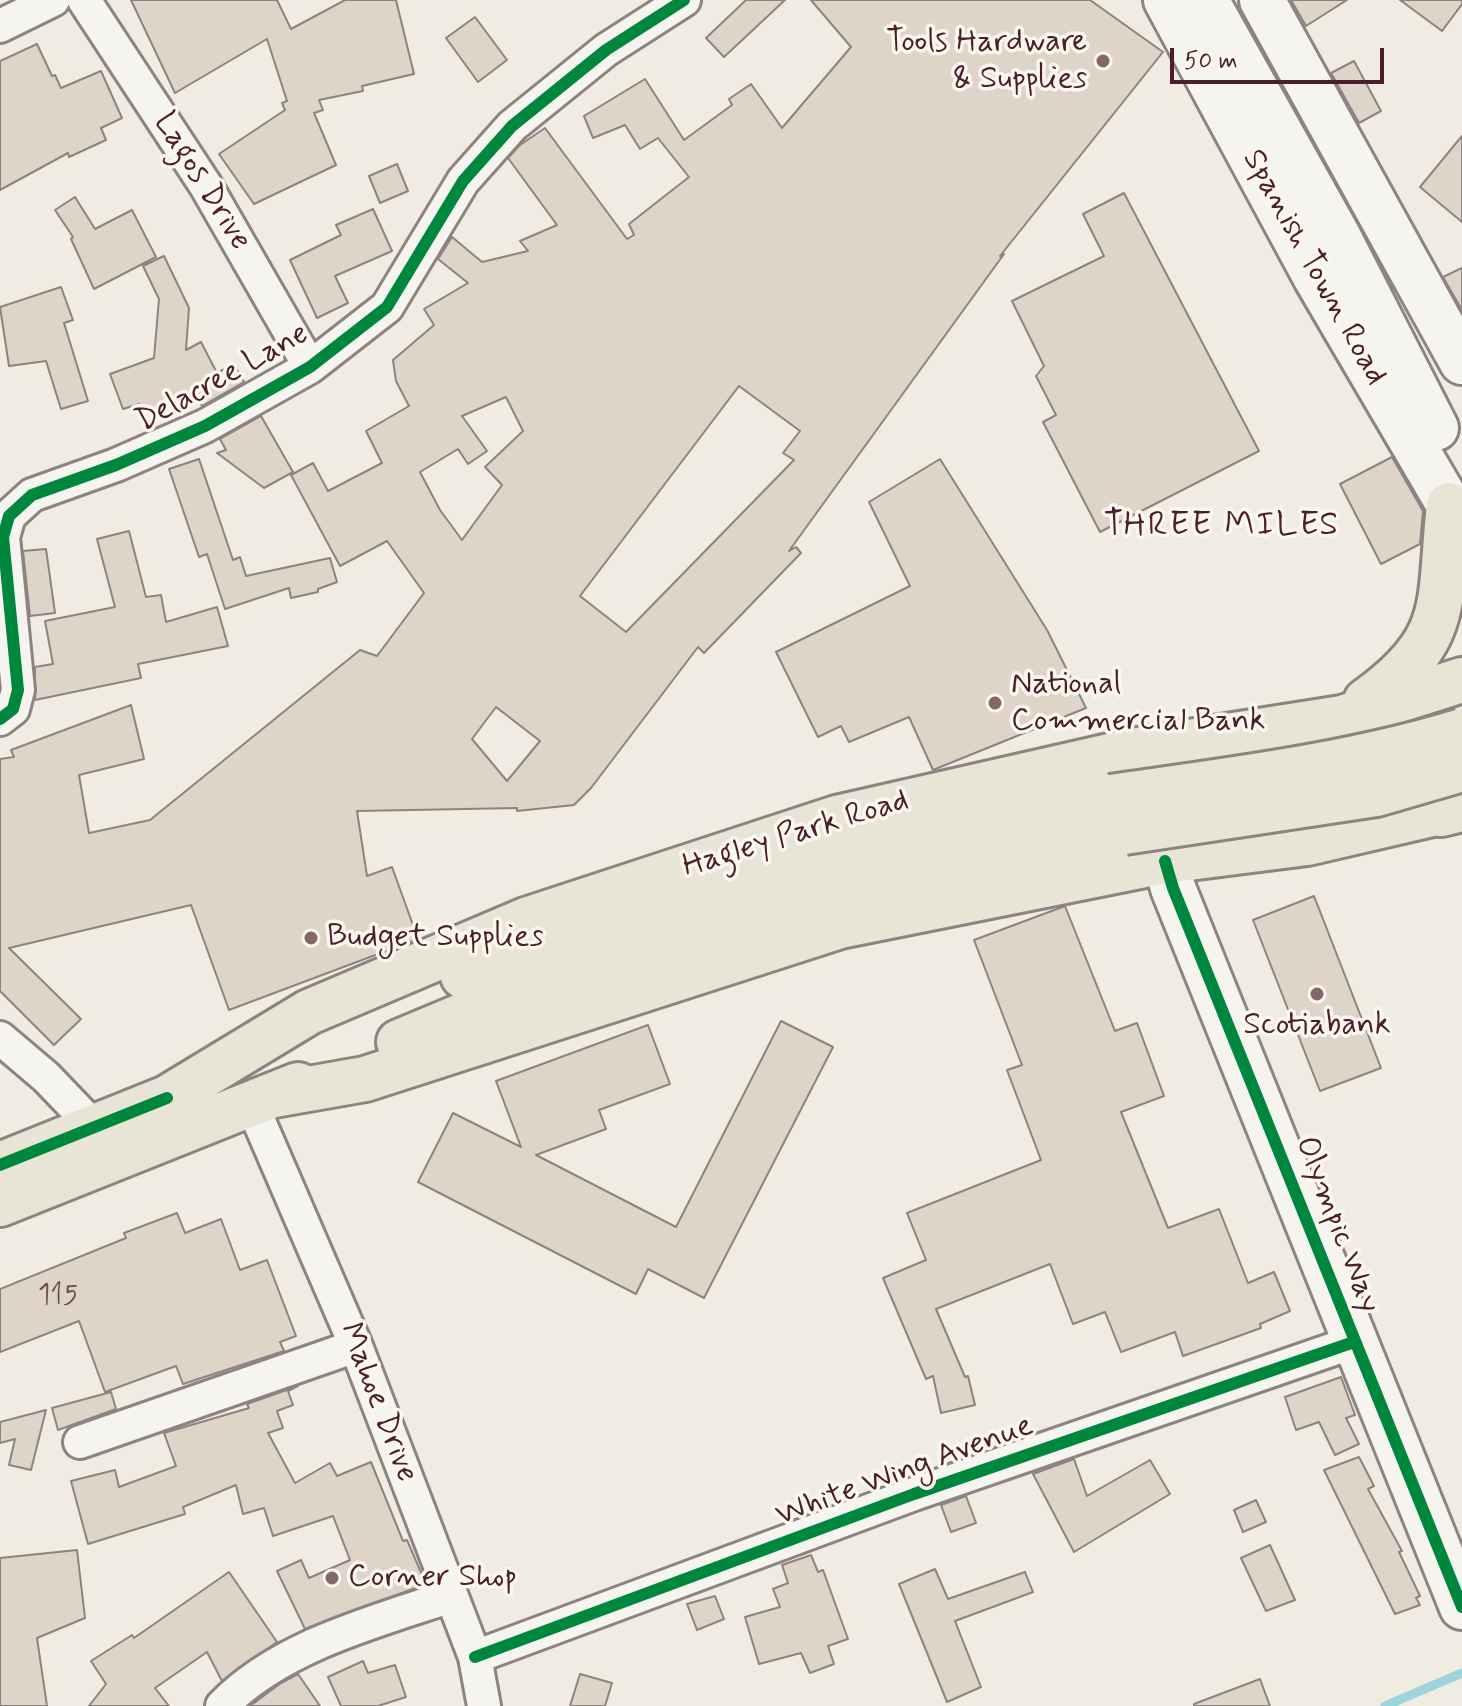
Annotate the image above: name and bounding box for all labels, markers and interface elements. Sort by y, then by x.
place label: Tools Hardware & Supplies [886,24,1087,99]
scale bar [1174,32,1388,82]
text: 50 m [1184,46,1238,77]
marker: Tools Hardware & Supplies [1094,52,1112,70]
street label: Lagos Drive [144,106,258,258]
street label: Spanish Town Road [1232,143,1394,393]
street label: Delacree Lane [130,316,316,442]
district label: THREE MILES [1100,507,1344,547]
place label: National Commercial Bank [1011,666,1265,741]
marker: National Commercial Bank [986,694,1004,712]
street label: Hagley Park Road [678,782,914,888]
place label: Budget Supplies [327,919,544,957]
marker: Budget Supplies [302,929,320,947]
marker: Scotiabank [1308,985,1326,1003]
place label: Scotiabank [1243,1007,1391,1045]
street label: Olympic Way [1285,1131,1387,1319]
house number: 115 [38,1280,78,1314]
street label: Mahoe Drive [329,1318,425,1488]
street label: White Wing Avenue [771,1408,1039,1536]
place label: Corner Shop [348,1559,517,1597]
marker: Corner Shop [323,1569,341,1587]

